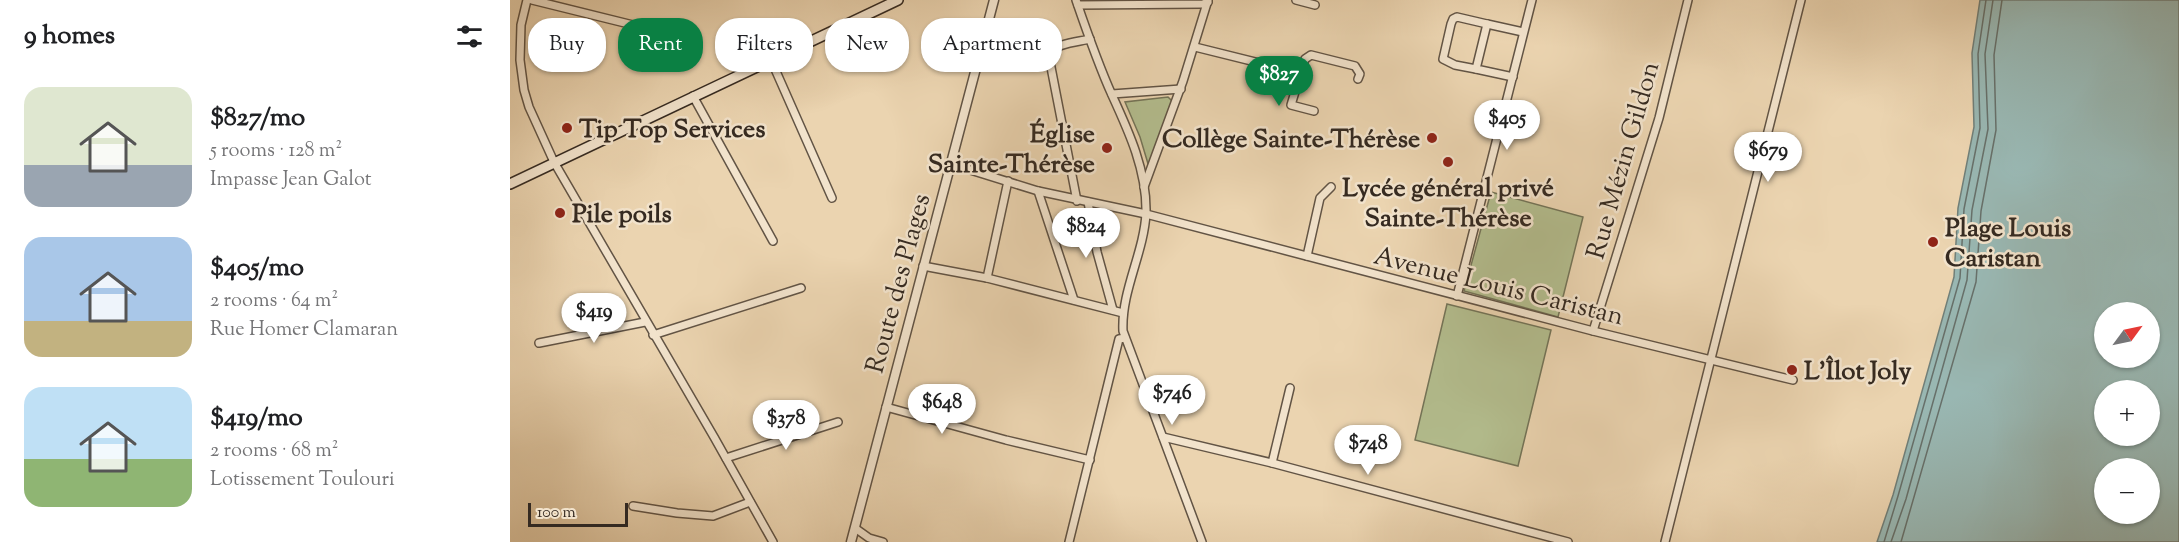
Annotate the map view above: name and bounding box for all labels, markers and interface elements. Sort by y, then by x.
text: 9 homes [24,18,115,55]
chip: Buy [528,18,606,72]
chip: Rent [618,18,703,72]
chip: Filters [715,18,813,72]
chip: New [825,18,909,72]
chip: Apartment [921,18,1062,72]
icon: filters [453,20,486,53]
pin: $827 [1243,56,1315,107]
street label: Rue Mézin Gildon [1579,58,1670,264]
text: $827 [1259,61,1299,90]
text: $827/mo [210,100,305,137]
pin: $405 [1471,100,1543,151]
text: $405 [1488,105,1526,134]
icon: home [72,111,144,183]
place label: Tip Top Services [579,112,765,149]
place label: Église Sainte-Thérèse [928,117,1095,184]
marker: Tip Top Services [560,121,574,135]
place label: Collège Sainte-Thérèse [1162,122,1420,159]
marker: Collège Sainte-Thérèse [1425,131,1439,145]
pin: $679 [1732,132,1804,183]
text: 5 rooms · 128 m² [210,137,342,166]
text: $679 [1748,137,1788,166]
marker: Église Sainte-Thérèse [1100,141,1114,155]
marker: Lycée général privé Sainte-Thérèse [1441,155,1455,169]
text: Impasse Jean Galot [210,166,372,195]
place label: Lycée général privé Sainte-Thérèse [1342,171,1554,238]
street label: Route des Plages [858,190,941,377]
place label: Pile poils [572,197,672,234]
marker: Pile poils [553,206,567,220]
pin: $824 [1050,208,1122,259]
place label: Plage Louis Caristan [1945,211,2071,278]
text: $824 [1066,213,1106,242]
marker: Plage Louis Caristan [1926,235,1940,249]
street label: Avenue Louis Caristan [1370,238,1627,336]
text: $405/mo [210,250,304,287]
icon: home [72,261,144,333]
text: 2 rooms · 64 m² [210,287,338,316]
pin: $419 [558,293,630,344]
text: $419 [575,298,613,327]
north arrow [2094,302,2160,368]
map controls [2094,302,2160,524]
text: Rue Homer Clamaran [210,316,398,345]
place label: L'Îlot Joly [1804,354,1911,391]
marker: L'Îlot Joly [1785,363,1799,377]
pin: $746 [1136,375,1208,426]
text: $746 [1152,380,1192,409]
button: + [2094,380,2160,446]
pin: $648 [906,384,978,435]
text: $648 [922,389,962,418]
text: $419/mo [210,400,303,437]
pin: $378 [750,400,822,451]
text: $378 [767,405,805,434]
icon: home [72,411,144,483]
pin: $748 [1332,425,1404,476]
text: $748 [1348,430,1388,459]
text: 2 rooms · 68 m² [210,437,338,466]
button: − [2094,458,2160,524]
text: Lotissement Toulouri [210,466,395,495]
scale bar [528,500,628,528]
text: 100 m [537,502,576,525]

